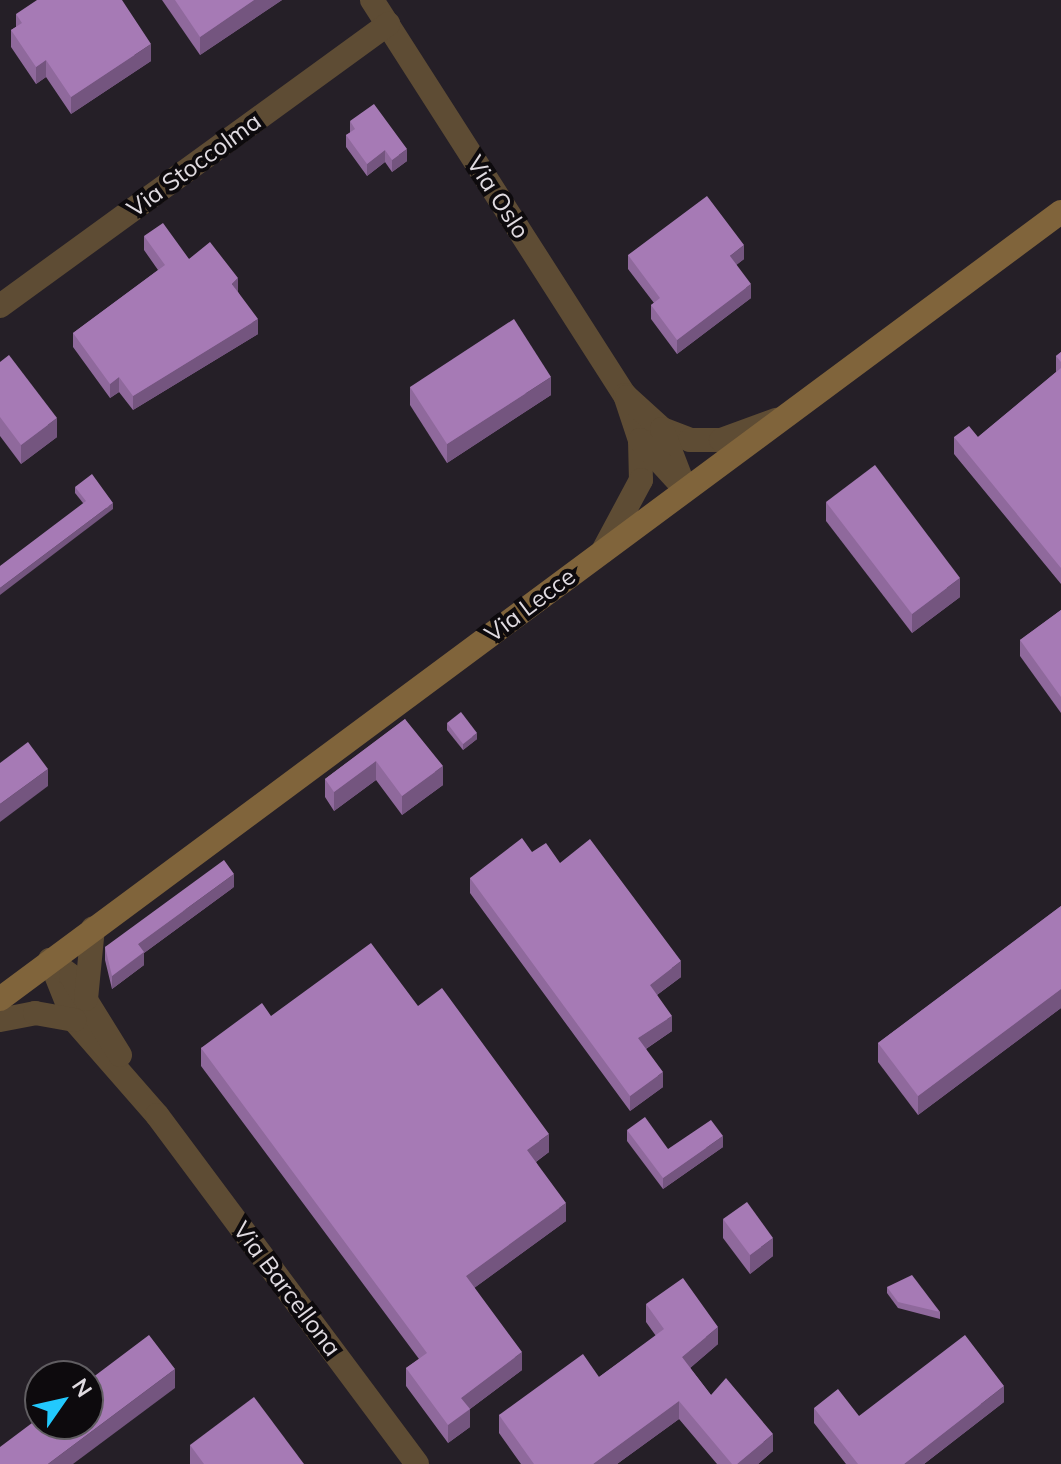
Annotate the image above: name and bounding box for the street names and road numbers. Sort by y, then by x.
street label: Via Stoccolma [122,107,266,223]
street label: Via Oslo [461,150,535,244]
street label: Via Lecce [479,562,581,648]
street label: Via Barcellona [227,1216,347,1362]

